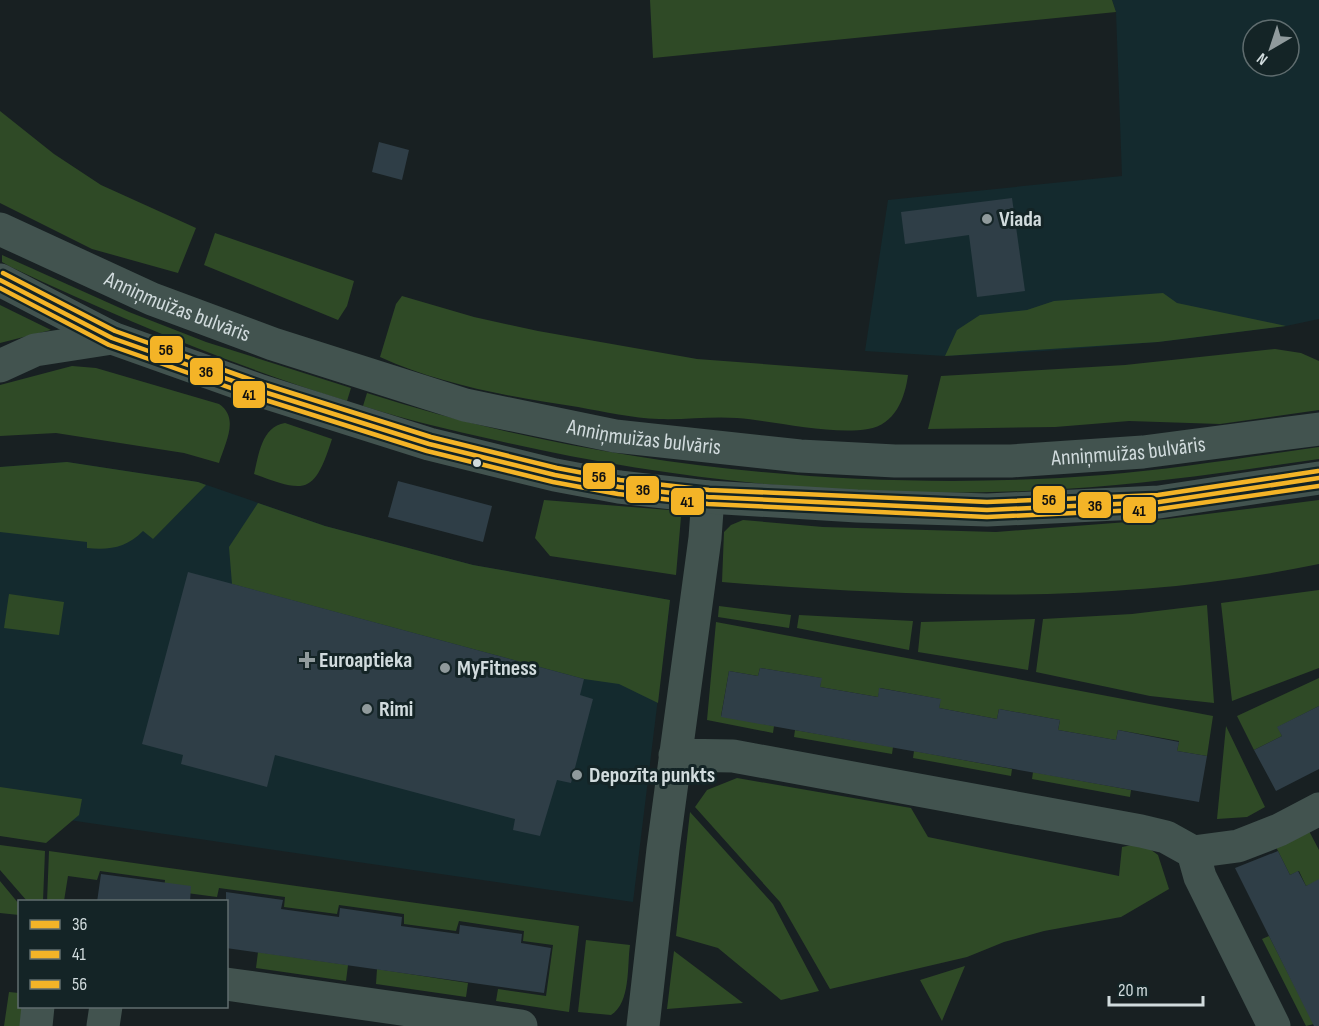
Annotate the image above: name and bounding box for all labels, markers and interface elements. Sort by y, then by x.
north arrow [1241,18,1301,78]
text: N [1253,48,1272,69]
place label: Viada [999,206,1042,233]
marker: Viada [980,212,994,226]
street label: Anniņmuižas bulvāris [99,265,254,348]
line badge: 56 [149,335,184,364]
text: 56 [159,341,173,360]
line badge: 36 [189,357,224,386]
text: 36 [199,363,213,382]
line badge: 41 [232,380,266,409]
text: 41 [242,386,257,405]
street label: Anniņmuižas bulvāris [564,413,722,461]
street label: Anniņmuižas bulvāris [1049,430,1207,472]
unlabelled marker [471,457,483,469]
line badge: 56 [582,462,616,490]
text: 56 [592,468,606,487]
line badge: 36 [625,475,660,504]
text: 36 [636,481,650,500]
line badge: 56 [1032,485,1066,514]
line badge: 41 [670,487,705,516]
text: 56 [1042,491,1056,510]
line badge: 36 [1077,491,1112,519]
text: 41 [680,493,695,512]
line badge: 41 [1122,496,1157,524]
text: 36 [1088,497,1102,516]
text: 41 [1132,502,1147,521]
place label: Euroaptieka [319,647,412,674]
marker: Euroaptieka [300,653,314,667]
place label: MyFitness [457,655,537,682]
marker: MyFitness [438,661,452,675]
place label: Rimi [379,696,413,723]
marker: Rimi [360,702,374,716]
place label: Depozīta punkts [589,762,715,789]
marker: Depozīta punkts [570,768,584,782]
legend [18,900,228,1008]
text: 36 [72,914,88,935]
text: 41 [72,944,87,965]
scale bar [1109,969,1204,1007]
text: 56 [72,974,87,995]
text: 20 m [1118,980,1148,1001]

